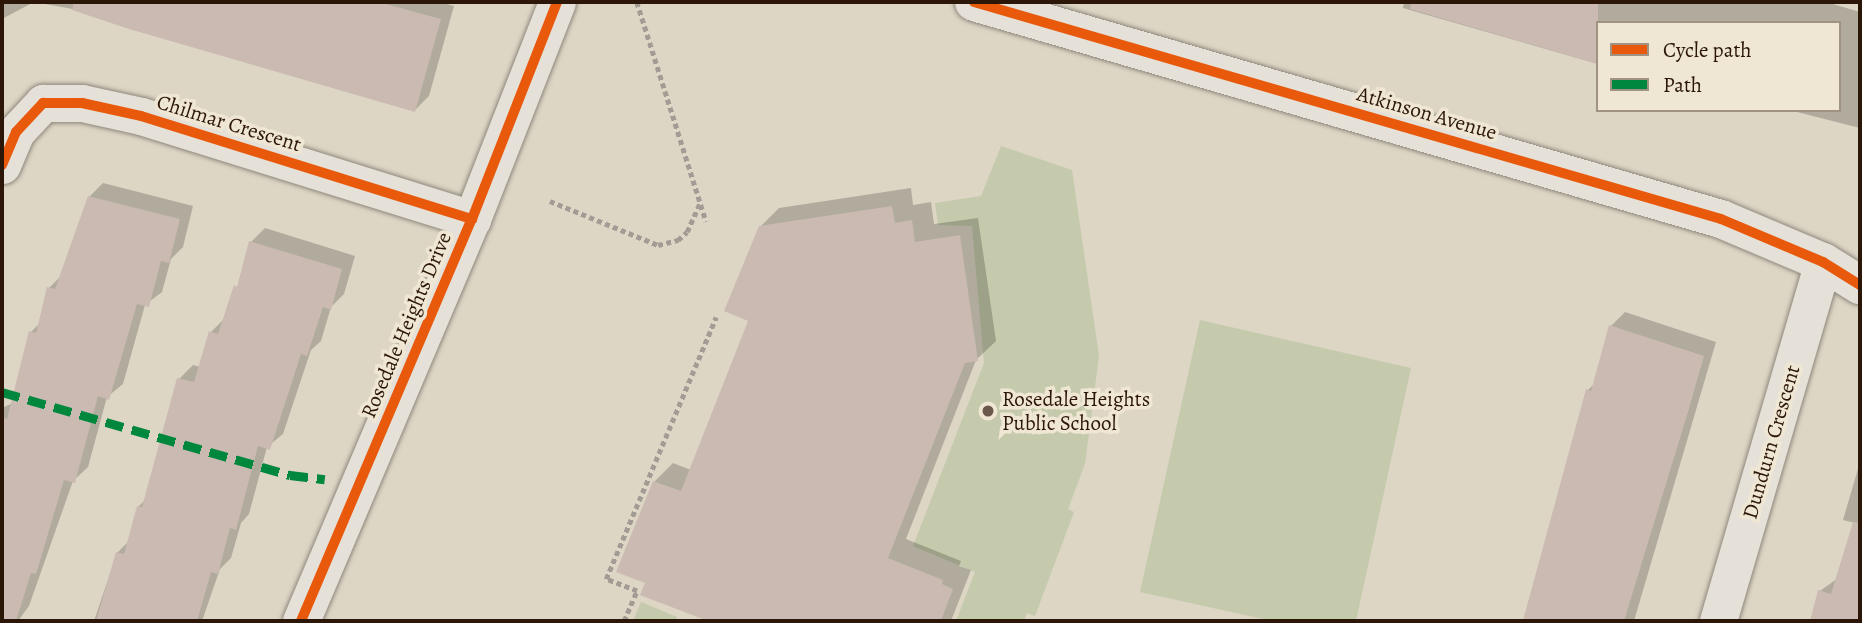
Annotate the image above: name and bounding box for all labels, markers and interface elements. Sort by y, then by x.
legend [1596,21,1841,112]
text: Cycle path [1663,36,1752,64]
text: Path [1663,71,1702,99]
street label: Atkinson Avenue [1354,81,1500,145]
street label: Chilmar Crescent [154,89,304,157]
street label: Rosedale Heights Drive [355,228,457,422]
street label: Dundurn Crescent [1737,362,1805,522]
place label: Rosedale Heights Public School [1002,386,1150,436]
marker: Rosedale Heights Public School [980,403,996,419]

